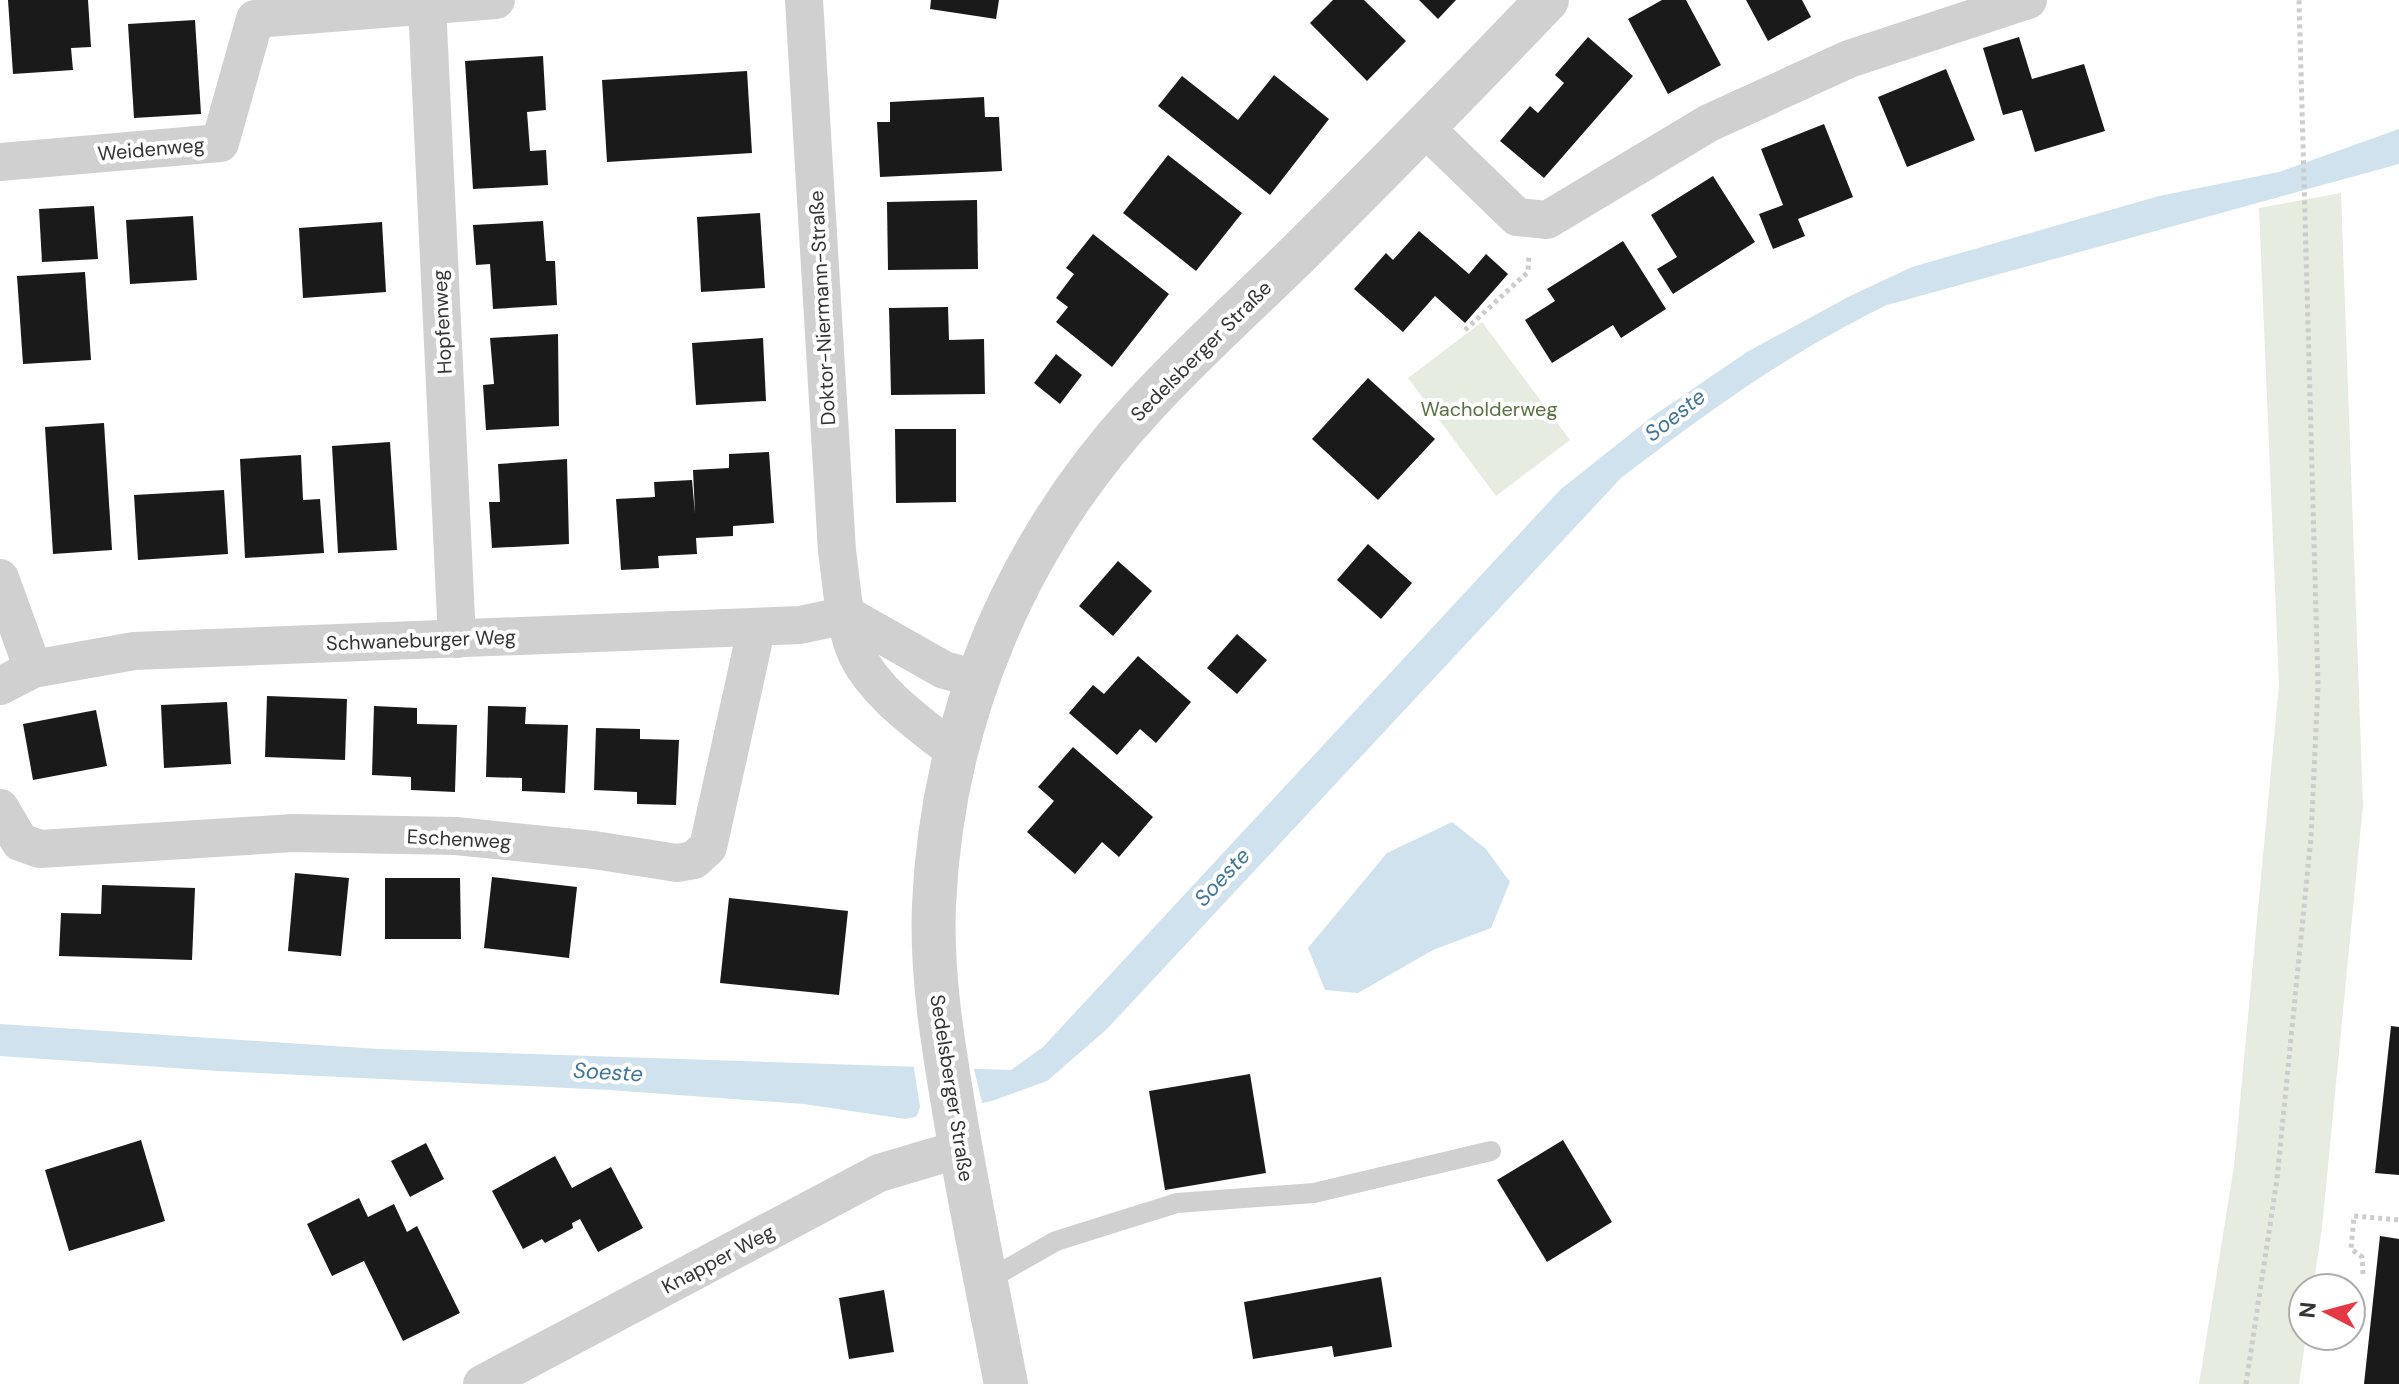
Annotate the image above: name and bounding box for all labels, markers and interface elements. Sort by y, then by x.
street label: Weidenweg [96,131,206,167]
street label: Doktor-Niermann-Straße [803,190,841,426]
street label: Hopfenweg [426,269,458,375]
street label: Sedelsberger Straße [1125,275,1277,427]
water label: Soeste [1638,382,1712,448]
park label: Wacholderweg [1420,396,1558,422]
street label: Schwaneburger Weg [326,624,516,656]
street label: Eschenweg [406,823,512,855]
water label: Soeste [1188,842,1256,912]
street label: Sedelsberger Straße [924,992,980,1184]
water label: Soeste [572,1056,644,1088]
street label: Knapper Weg [657,1218,779,1300]
north arrow [2287,1272,2367,1352]
text: N [2292,1300,2323,1319]

